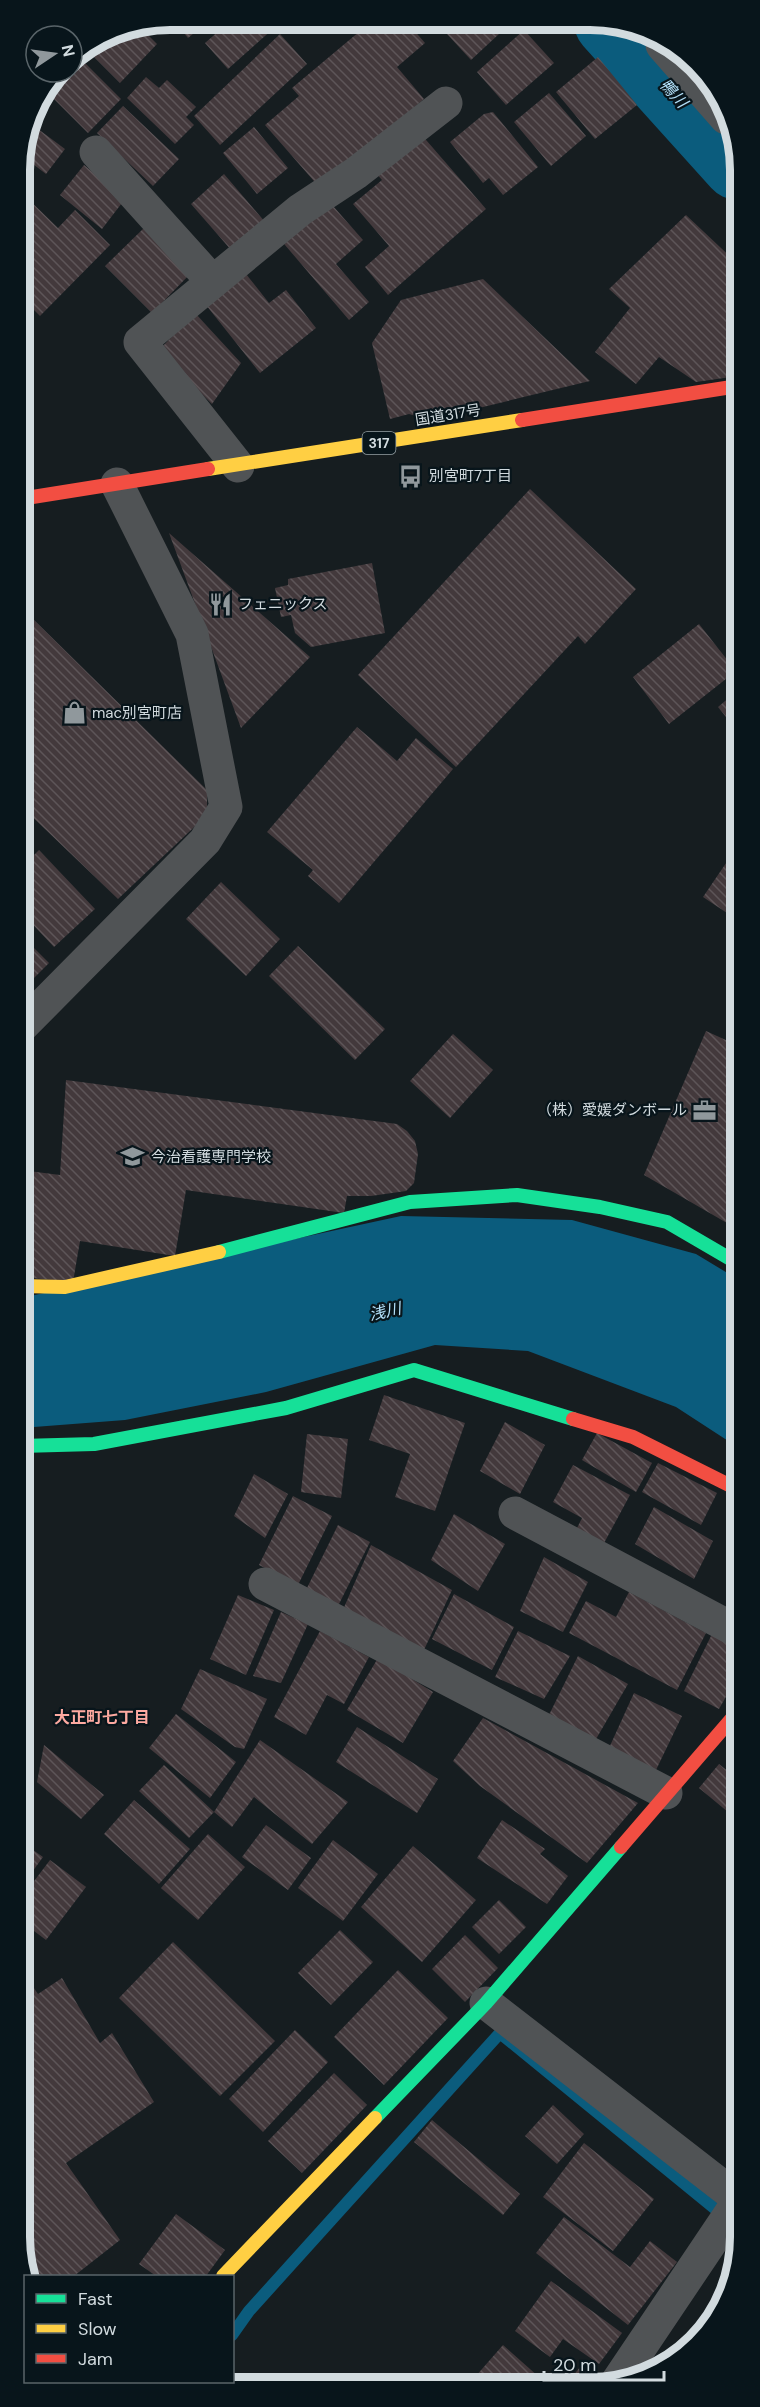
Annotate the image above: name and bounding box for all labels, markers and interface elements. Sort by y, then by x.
north arrow [24,24,84,84]
text: N [57,43,80,59]
water label: 鴨川 [655,74,693,114]
street label: 国道317号 [414,400,482,430]
road number: 317 [362,432,395,454]
bus stop icon: 別宮町7丁目 [398,463,424,489]
place label: 別宮町7丁目 [429,466,512,486]
restaurant icon: フェニックス [207,591,233,617]
place label: フェニックス [238,594,328,614]
shop icon: mac別宮町店 [61,700,87,726]
place label: mac別宮町店 [92,703,182,723]
office icon: （株）愛媛ダンボール [692,1097,718,1123]
place label: （株）愛媛ダンボール [537,1100,687,1120]
school or university icon: 今治看護専門学校 [120,1144,146,1170]
place label: 今治看護専門学校 [151,1147,271,1167]
water label: 浅川 [367,1297,405,1325]
district label: 大正町七丁目 [54,1707,150,1728]
legend [24,2275,234,2383]
text: Fast [78,2287,113,2311]
text: Slow [78,2317,117,2341]
scale bar [544,2344,664,2382]
text: Jam [78,2347,113,2371]
text: 20 m [553,2353,596,2377]

